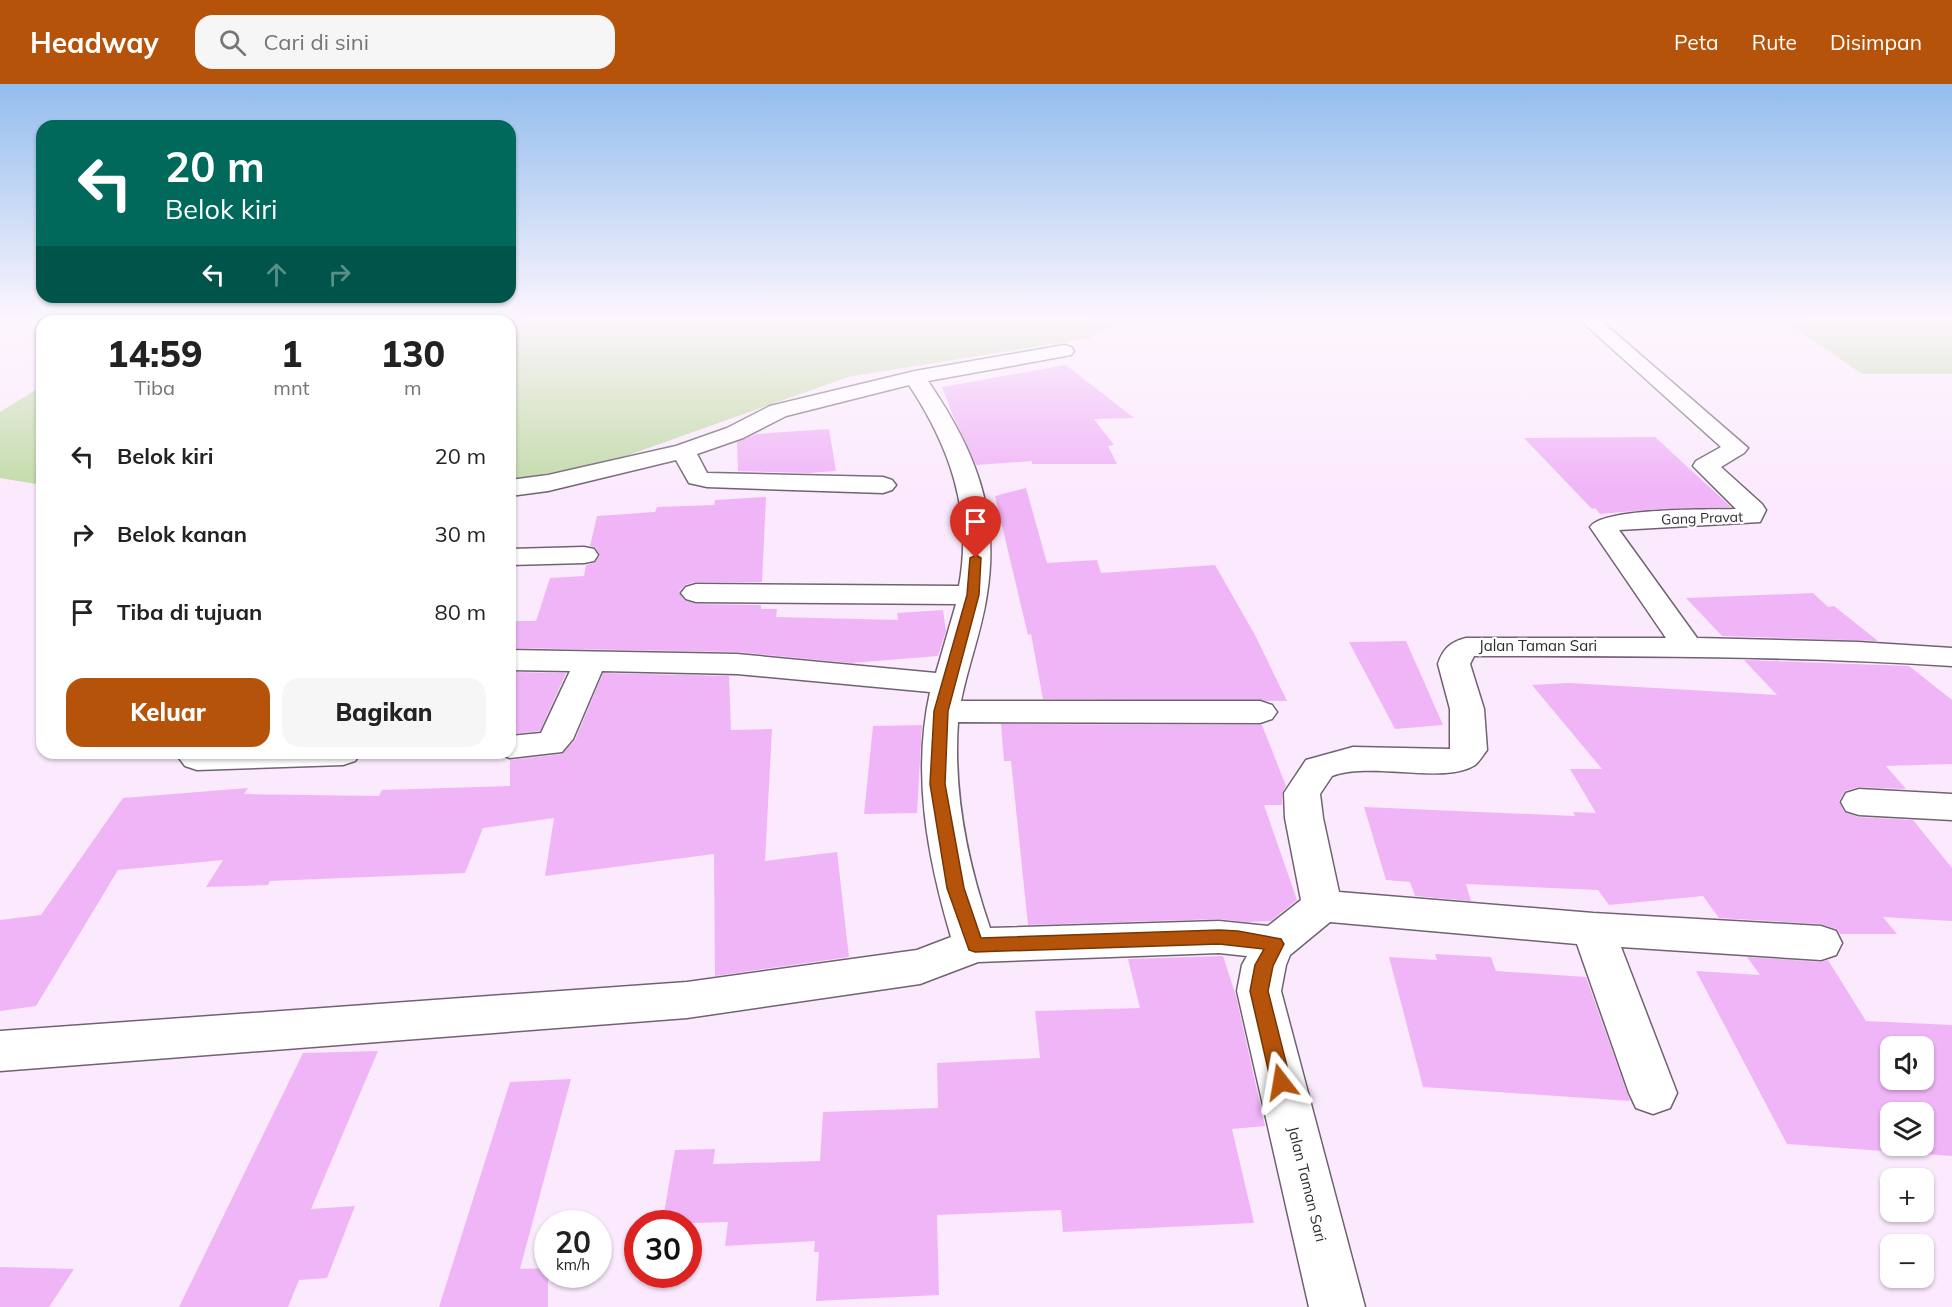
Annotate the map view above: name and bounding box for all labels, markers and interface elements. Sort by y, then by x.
search box [195,15,615,69]
text: Headway [30,25,159,60]
icon: search [216,26,249,59]
text: Cari di sini [264,28,369,56]
text: Peta [1674,29,1719,55]
text: Rute [1752,29,1797,55]
text: Disimpan [1830,29,1922,55]
text: 20 m [165,140,265,193]
icon: left [66,144,144,222]
text: Belok kiri [165,192,277,226]
icon: left [197,258,230,291]
icon: ahead [260,258,293,291]
icon: right [323,258,356,291]
text: 14:59 [107,331,203,376]
text: 1 [281,331,302,376]
text: 130 [380,331,445,376]
text: Tiba [134,375,175,400]
text: mnt [273,375,310,400]
text: m [404,375,422,400]
icon: left [66,440,99,473]
text: Belok kiri [117,442,213,470]
text: 20 m [435,442,486,470]
pin [950,496,1001,558]
icon: arrive [959,505,992,538]
street label: Gang Pravat [1661,508,1743,528]
icon: right [66,518,99,551]
text: Belok kanan [117,520,247,548]
text: 30 m [435,520,486,548]
icon: arrive [66,596,99,629]
text: Tiba di tujuan [117,598,262,626]
text: 80 m [435,598,486,626]
street label: Jalan Taman Sari [1479,636,1597,655]
button: Keluar [66,678,270,747]
button: Bagikan [282,678,486,747]
map controls [1880,1036,1934,1288]
button: sound [1880,1036,1934,1090]
position arrow [1249,1050,1313,1114]
button: layers [1880,1102,1934,1156]
street label: Jalan Taman Sari [1284,1124,1331,1244]
button: + [1880,1168,1934,1222]
speed limit sign: 30 [624,1210,702,1288]
text: 20 [555,1223,591,1261]
button: − [1880,1234,1934,1288]
text: km/h [556,1255,590,1274]

